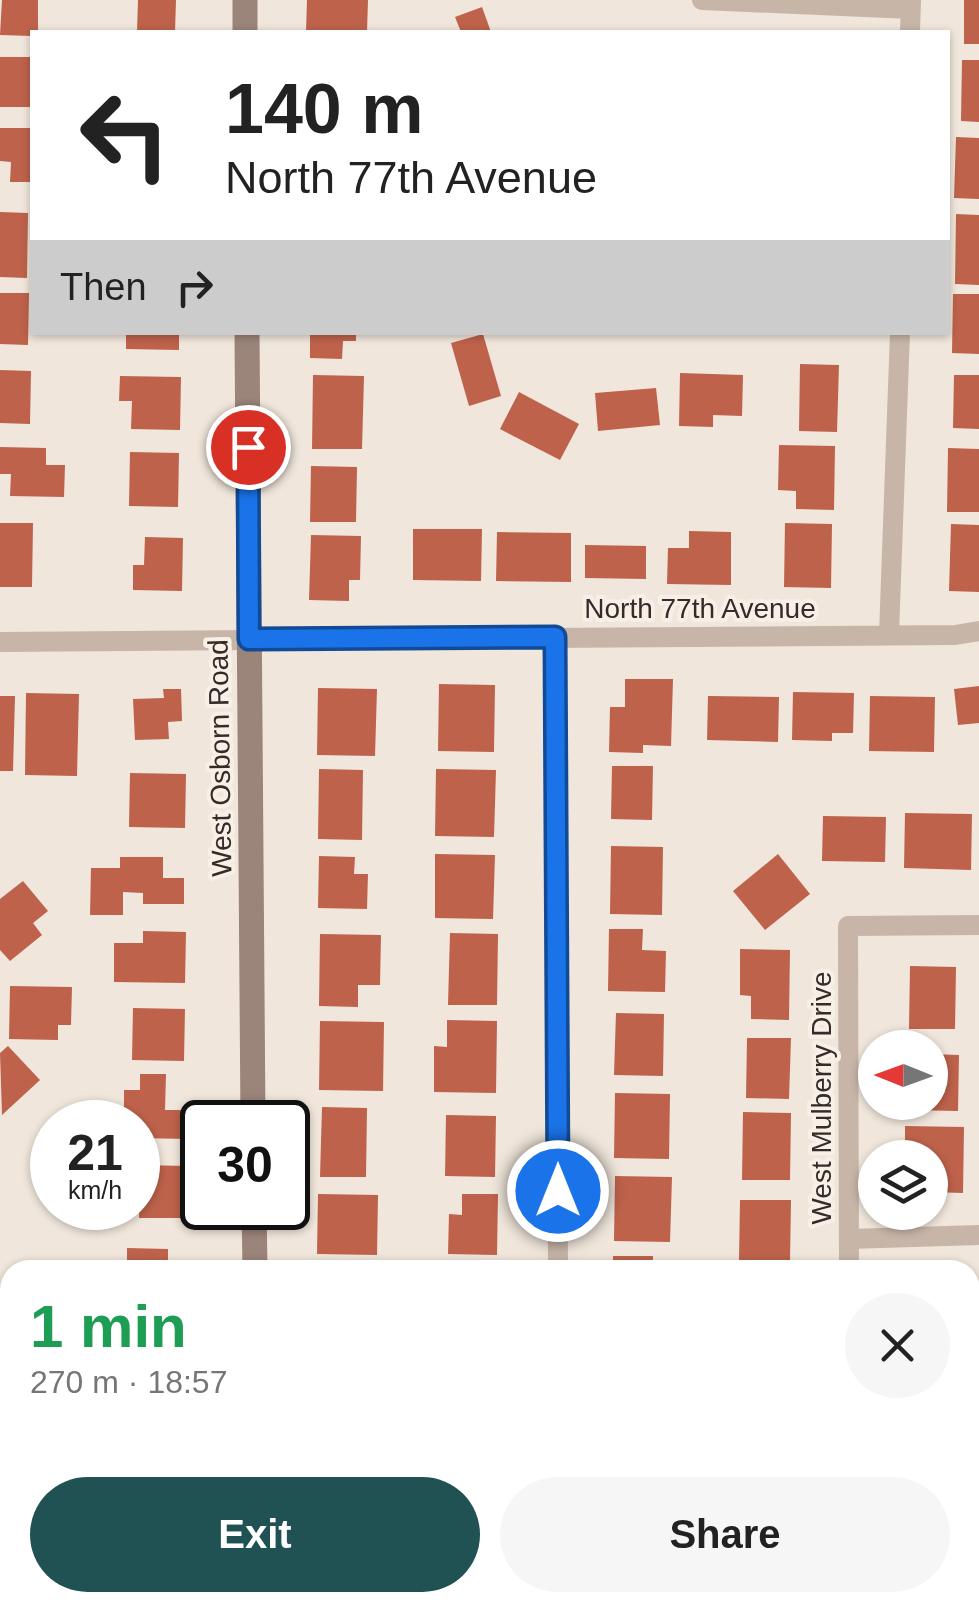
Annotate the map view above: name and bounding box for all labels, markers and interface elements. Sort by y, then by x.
icon: left [60,70,190,200]
text: 140 m [225,70,423,148]
text: North 77th Avenue [225,152,597,203]
icon: right [167,260,222,315]
text: Then [60,266,147,308]
pin [206,405,291,490]
icon: arrive [221,420,276,475]
street label: North 77th Avenue [584,593,816,624]
street label: West Osborn Road [202,639,238,877]
street label: West Mulberry Drive [806,971,837,1225]
north arrow [858,1030,948,1120]
map controls [858,1030,948,1230]
speed limit sign: 30 [180,1100,310,1230]
text: 21 [67,1125,123,1181]
position arrow [506,1139,610,1243]
button: layers [858,1140,948,1230]
text: km/h [68,1176,122,1204]
text: 1 min [30,1293,187,1360]
button: close [845,1293,950,1398]
text: 270 m · 18:57 [30,1364,227,1400]
button: Exit [30,1477,480,1592]
button: Share [500,1477,950,1592]

